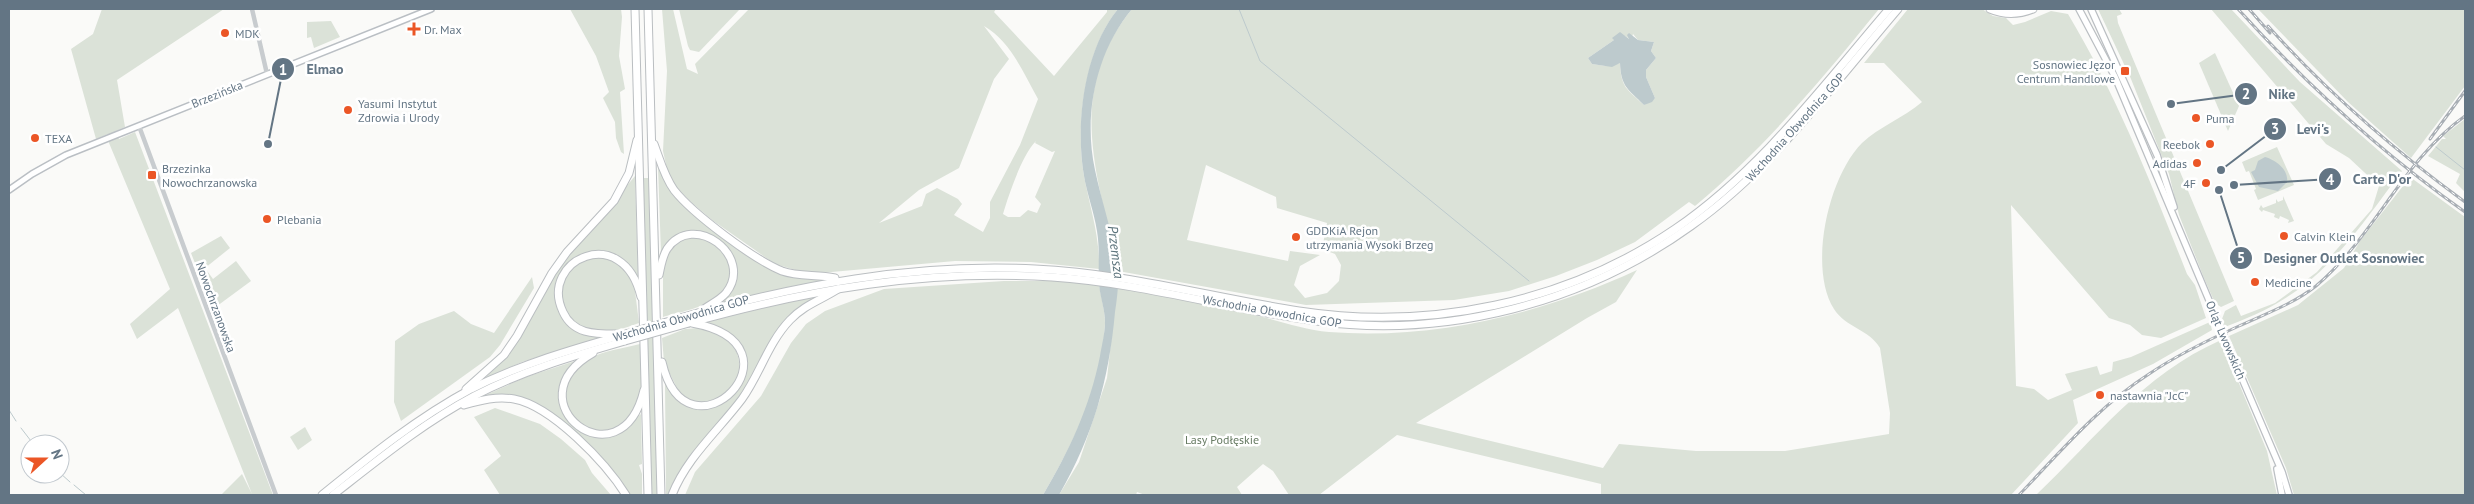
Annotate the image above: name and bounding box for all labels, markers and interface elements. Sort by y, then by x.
place label: Dr. Max [424,22,462,37]
marker: Dr. Max [408,23,420,35]
place label: MDK [235,26,260,41]
marker: MDK [219,27,231,39]
callout: Elmao [271,55,353,84]
place label: Sosnowiec Jęzor Centrum Handlowe [2017,57,2115,86]
text: 1 [279,60,287,79]
text: Elmao [306,60,344,78]
marker: Sosnowiec Jęzor Centrum Handlowe [2119,65,2131,77]
street label: Wschodnia Obwodnica GOP [1742,69,1848,184]
street label: Brzezińska [189,77,245,111]
callout: Nike [2234,80,2305,109]
text: 2 [2242,84,2250,103]
text: Nike [2269,85,2295,103]
place label: Yasumi Instytut Zdrowia i Urody [358,96,440,125]
marker: Yasumi Instytut Zdrowia i Urody [342,104,354,116]
place label: Puma [2206,111,2235,126]
marker: Puma [2190,112,2202,124]
callout: Levi's [2262,115,2340,144]
text: 3 [2271,119,2279,138]
text: Levi's [2297,120,2329,138]
place label: TEXA [45,131,72,146]
marker: TEXA [29,132,41,144]
place label: Reebok [2163,137,2200,152]
marker: Reebok [2204,138,2216,150]
place label: Adidas [2153,156,2187,171]
marker: Adidas [2191,157,2203,169]
place label: Brzezinka Nowochrzanowska [162,161,257,190]
callout: Carte D'or [2318,165,2421,194]
marker: Brzezinka Nowochrzanowska [146,169,158,181]
text: 4 [2326,170,2335,189]
text: Carte D'or [2353,170,2411,188]
place label: 4F [2183,176,2196,191]
marker: 4F [2200,177,2212,189]
place label: Plebania [277,212,322,227]
marker: Plebania [261,213,273,225]
place label: GDDKiA Rejon utrzymania Wysoki Brzeg [1306,223,1434,252]
water label: Przemsza [1104,225,1128,280]
place label: Calvin Klein [2294,229,2356,244]
marker: Calvin Klein [2278,230,2290,242]
marker: GDDKiA Rejon utrzymania Wysoki Brzeg [1290,231,1302,243]
callout: Designer Outlet Sosnowiec [2228,244,2434,273]
text: 5 [2237,248,2245,267]
text: Designer Outlet Sosnowiec [2264,249,2424,267]
street label: Nowochrzanowska [193,260,239,354]
place label: Medicine [2265,275,2312,290]
marker: Medicine [2249,276,2261,288]
street label: Wschodnia Obwodnica GOP [611,291,751,345]
street label: Wschodnia Obwodnica GOP [1201,291,1343,331]
street label: Orląt Lwowskich [2203,298,2249,382]
place label: nastawnia "JcC" [2110,388,2188,403]
marker: nastawnia "JcC" [2094,389,2106,401]
park label: Lasy Podłęskie [1185,432,1259,447]
north arrow [20,434,70,484]
text: N [47,447,67,462]

